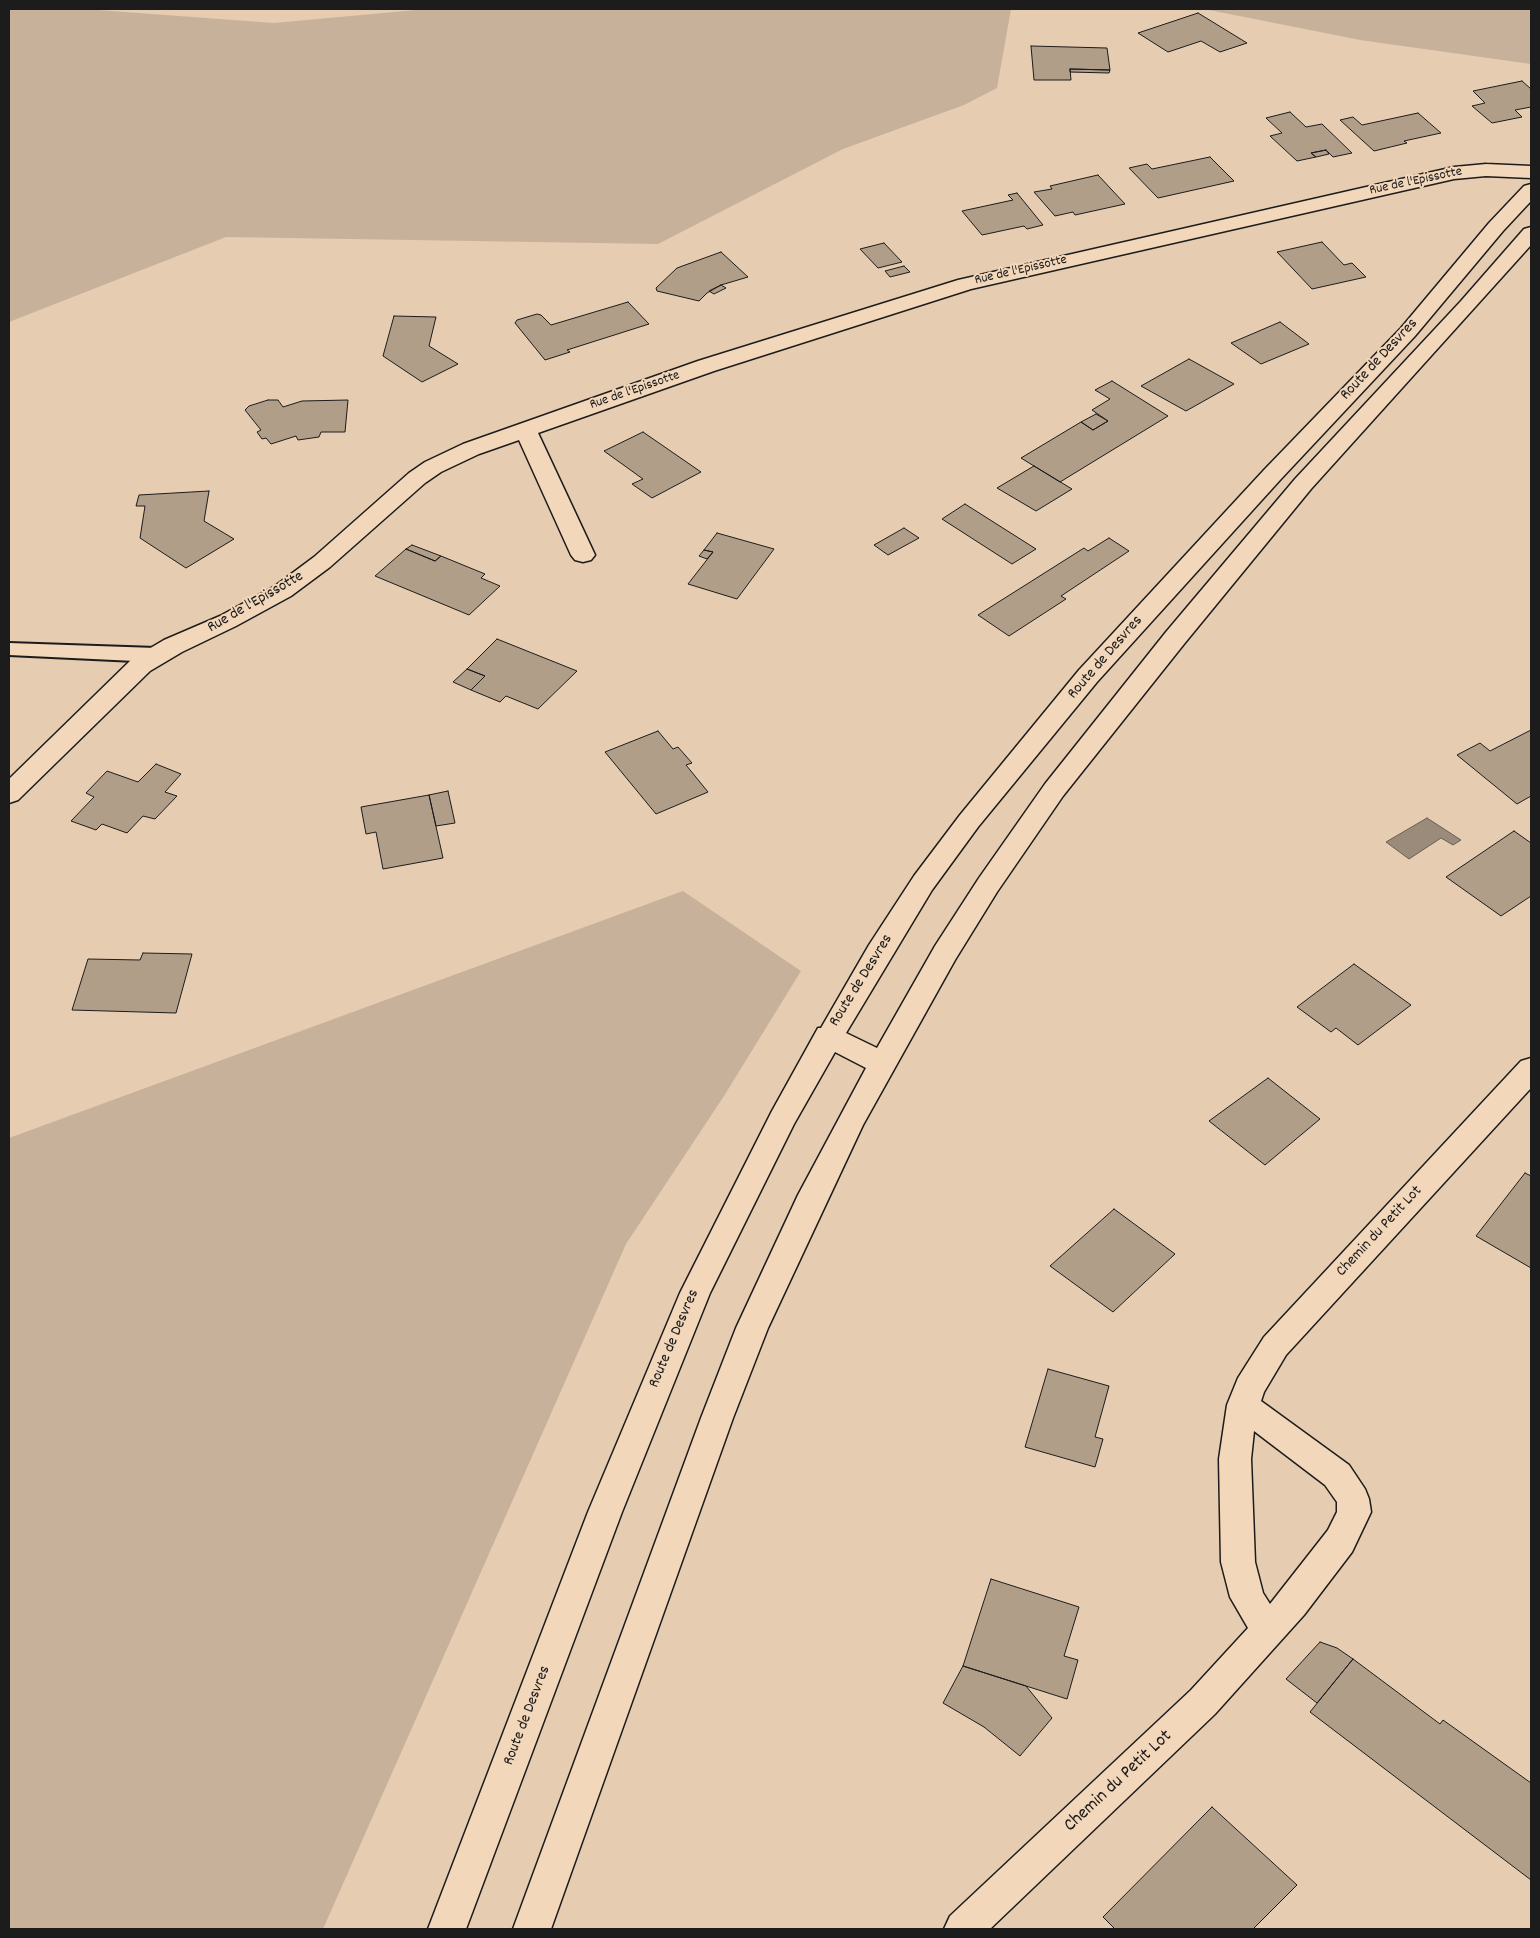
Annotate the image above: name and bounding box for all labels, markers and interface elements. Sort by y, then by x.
street label: Rue de l'Epissotte [1368,164,1464,200]
street label: Rue de l'Epissotte [973,252,1069,290]
street label: Route de Desvres [1337,315,1423,405]
street label: Rue de l'Epissotte [588,368,682,414]
street label: Rue de l'Epissotte [205,568,307,638]
street label: Route de Desvres [1064,612,1148,704]
street label: Route de Desvres [826,931,898,1031]
street label: Chemin du Petit Lot [1333,1182,1427,1282]
street label: Route de Desvres [646,1287,704,1391]
street label: Route de Desvres [500,1664,556,1768]
street label: Chemin du Petit Lot [1060,1726,1178,1838]

